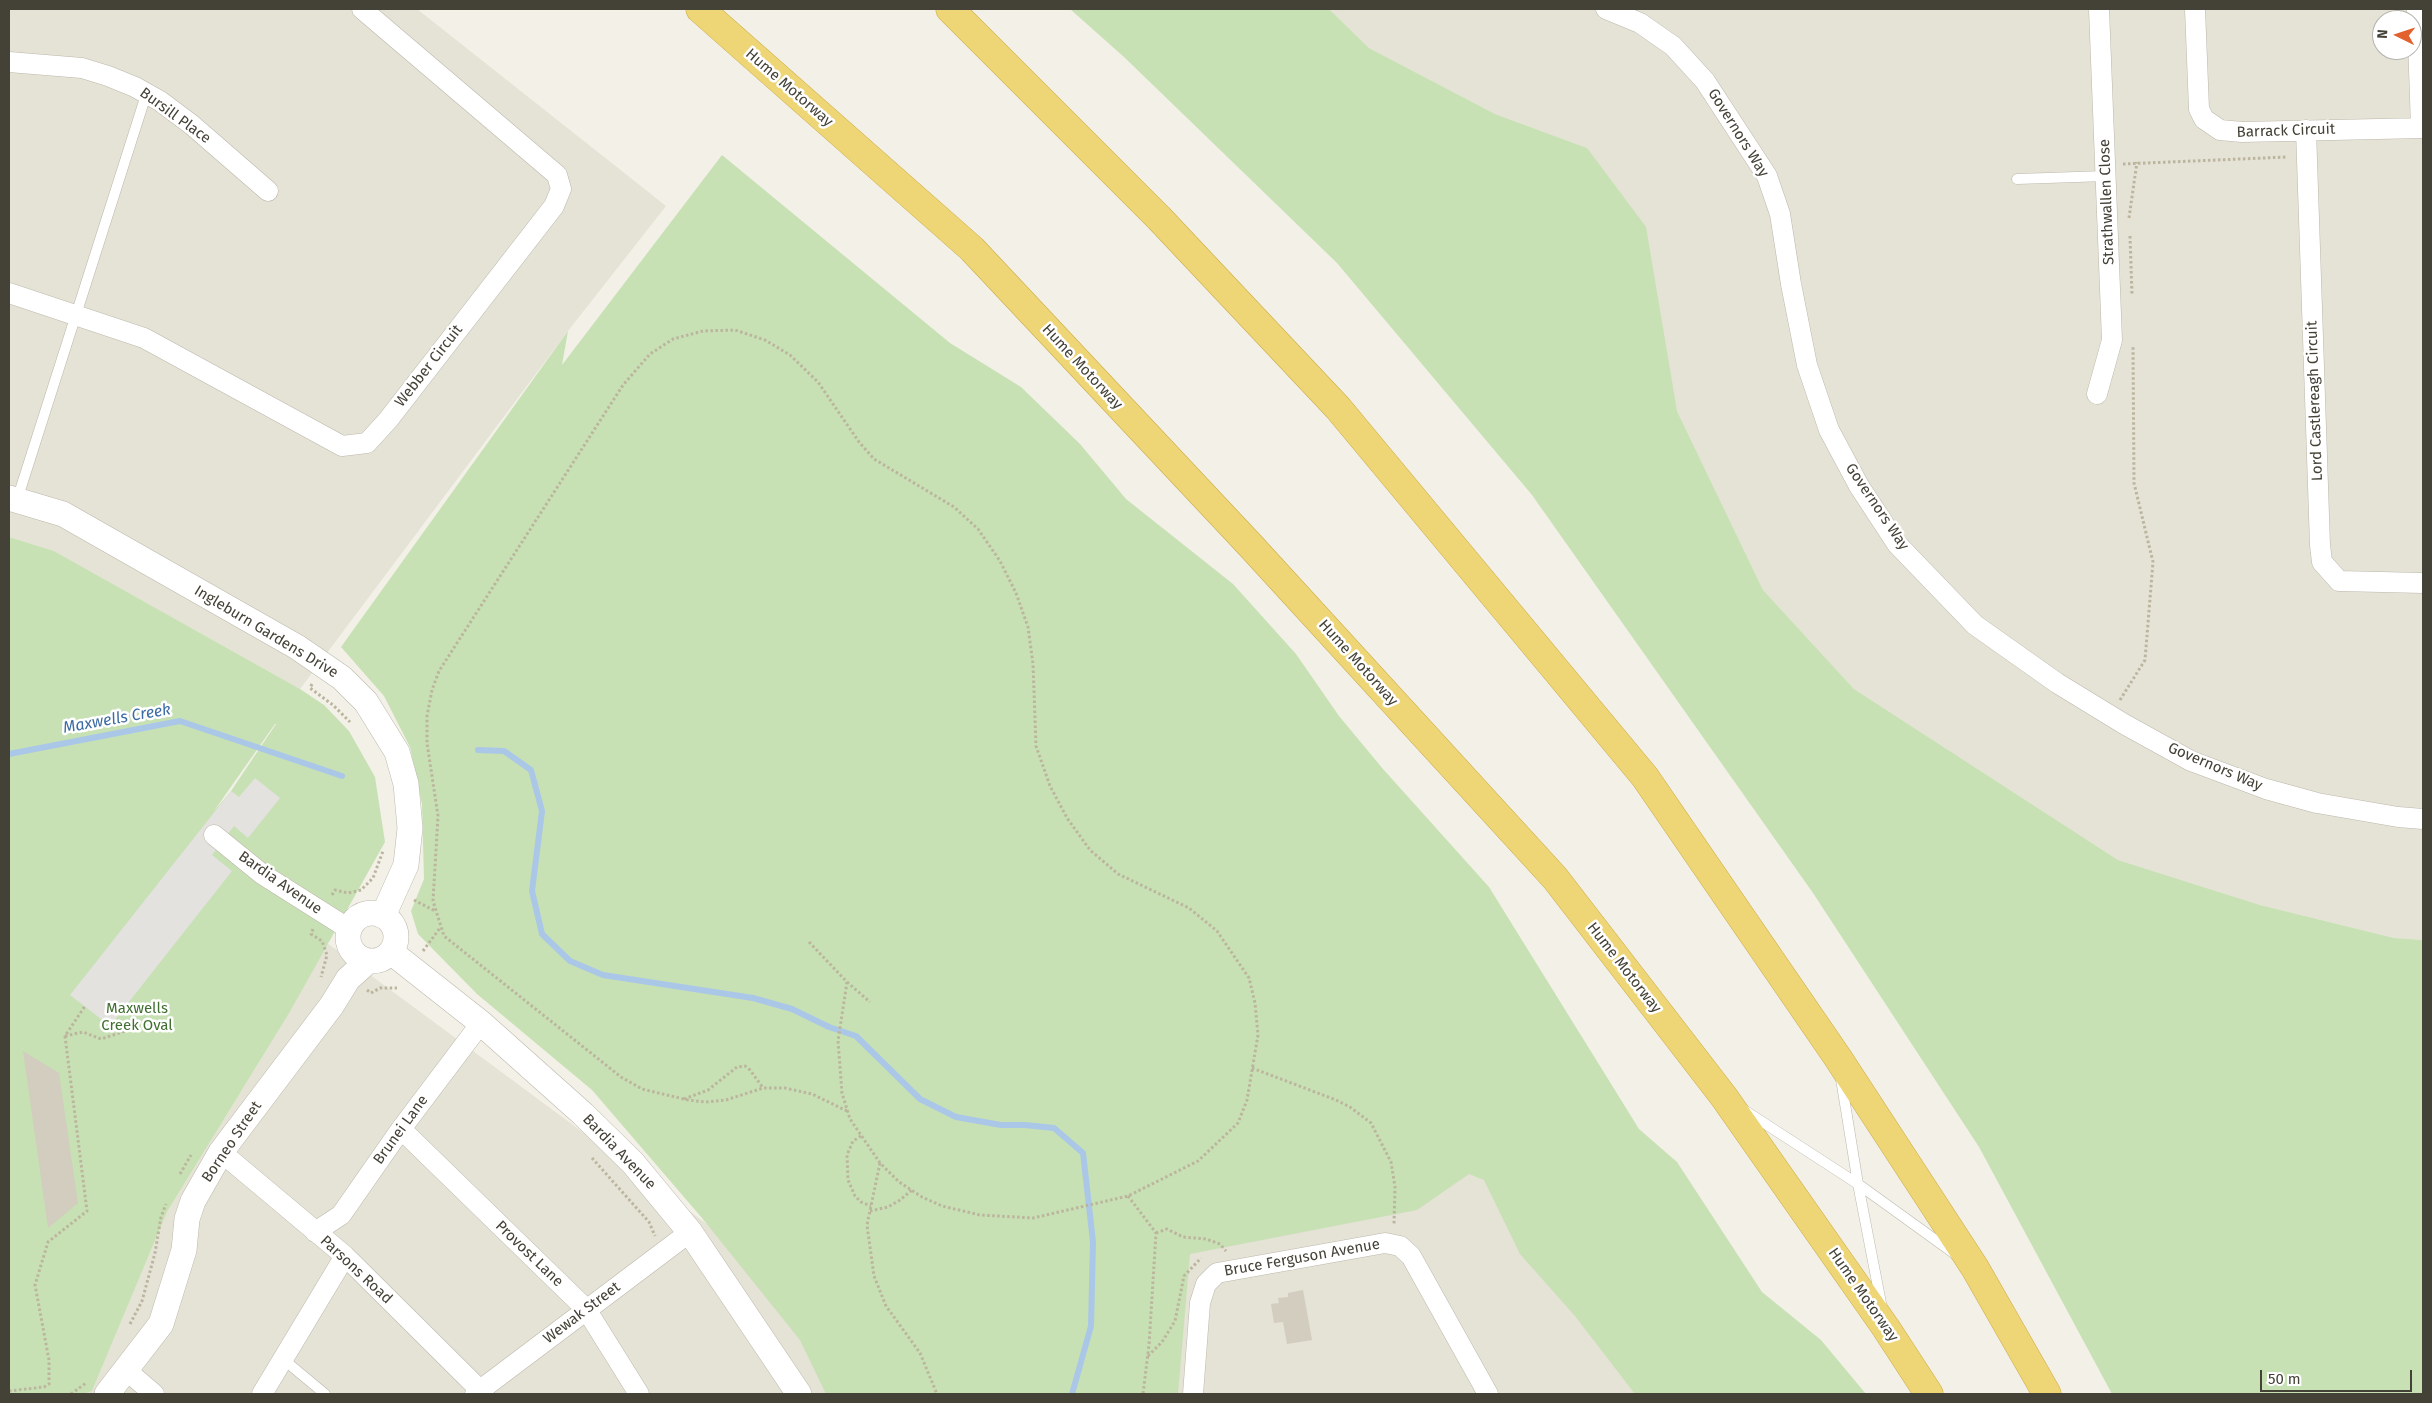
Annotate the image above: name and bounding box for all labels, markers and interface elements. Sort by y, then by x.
north arrow [2372,10,2422,60]
text: N [2374,29,2391,39]
street label: Hume Motorway [742,45,836,131]
street label: Bursill Place [136,84,214,148]
street label: Governors Way [1704,85,1772,181]
street label: Barrack Circuit [2236,120,2336,142]
street label: Strathwallen Close [2096,139,2118,265]
street label: Lord Castlereagh Circuit [2303,320,2327,482]
street label: Webber Circuit [391,321,467,411]
street label: Hume Motorway [1038,321,1126,413]
street label: Governors Way [1841,460,1913,554]
street label: Ingleburn Gardens Drive [191,582,341,682]
street label: Hume Motorway [1315,616,1401,710]
water label: Maxwells Creek [62,700,172,738]
street label: Governors Way [2165,739,2265,795]
street label: Bardia Avenue [235,848,325,918]
street label: Hume Motorway [1583,919,1665,1017]
park label: Maxwells Creek Oval [101,1000,173,1035]
street label: Brunei Lane [370,1092,432,1168]
street label: Borneo Street [198,1098,266,1186]
street label: Bardia Avenue [579,1111,659,1193]
street label: Provost Lane [491,1217,567,1291]
street label: Parsons Road [316,1232,396,1308]
street label: Bruce Ferguson Avenue [1223,1235,1381,1281]
street label: Hume Motorway [1824,1245,1902,1345]
street label: Wewak Street [540,1278,624,1348]
scale bar [2262,1360,2414,1392]
text: 50 m [2268,1370,2301,1388]

